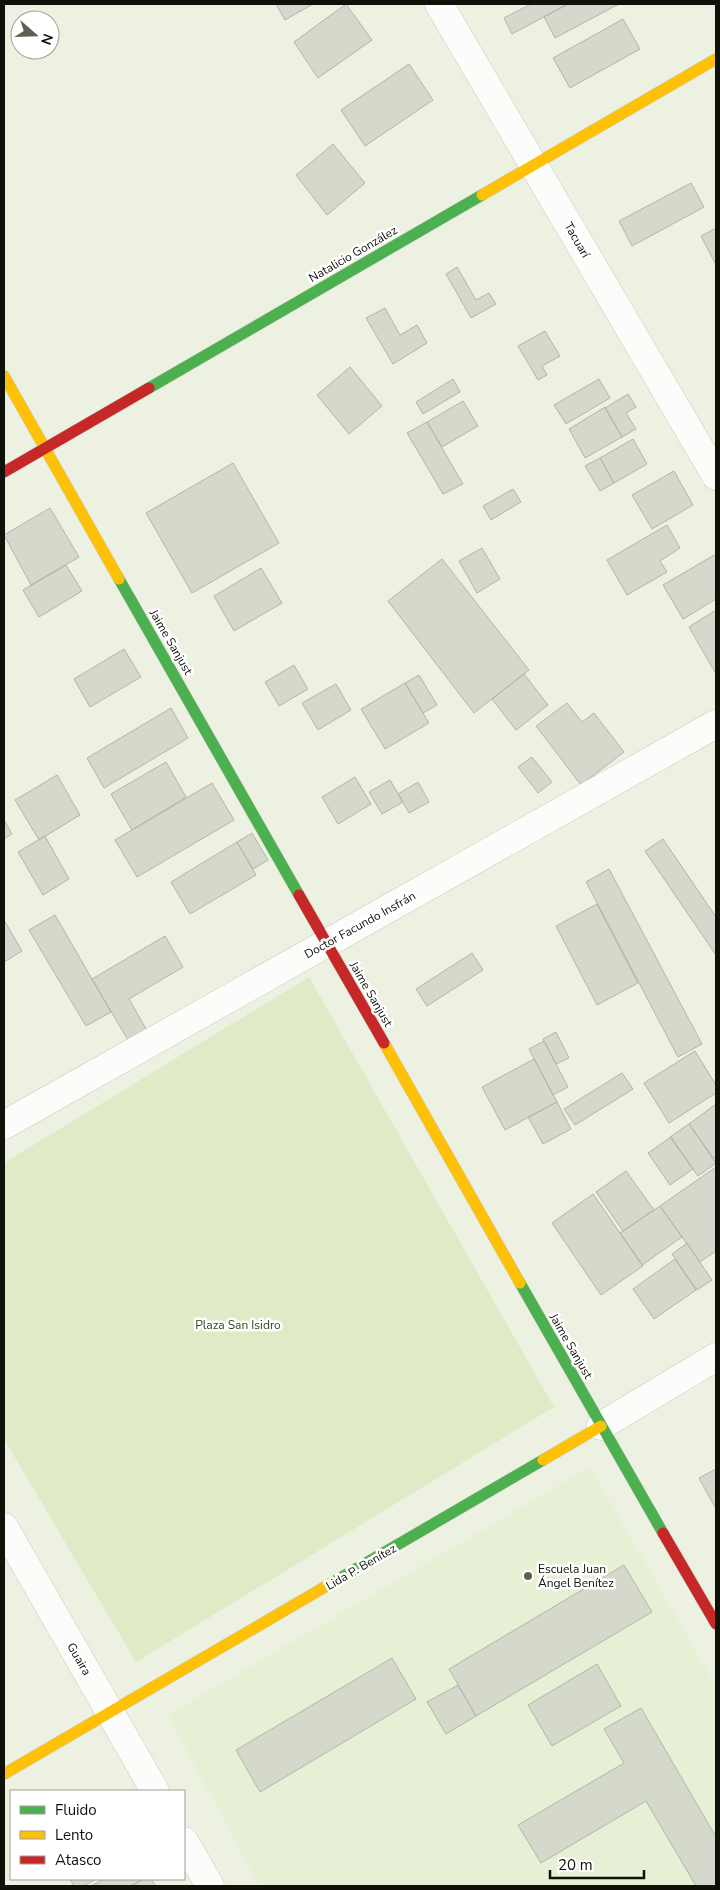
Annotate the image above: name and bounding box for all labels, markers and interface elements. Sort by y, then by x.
north arrow [10,10,60,60]
text: N [36,31,57,47]
street label: Tacuarí [560,219,594,262]
street label: Natalicio González [306,222,401,286]
street label: Jaime Sanjust [145,606,197,678]
street label: Doctor Facundo Insfrán [301,888,419,962]
street label: Jaime Sanjust [345,958,397,1030]
street label: Jaime Sanjust [545,1310,597,1382]
park label: Plaza San Isidro [195,1317,281,1333]
street label: Lida P. Benítez [323,1540,399,1594]
place label: Escuela Juan Ángel Benítez [538,1561,614,1591]
marker: Escuela Juan Ángel Benítez [522,1570,534,1582]
street label: Guaira [63,1640,95,1678]
legend [10,1790,185,1880]
text: Fluido [55,1800,97,1820]
text: Lento [55,1825,93,1845]
scale bar [550,1848,644,1880]
text: Atasco [55,1850,101,1870]
text: 20 m [558,1855,593,1875]

